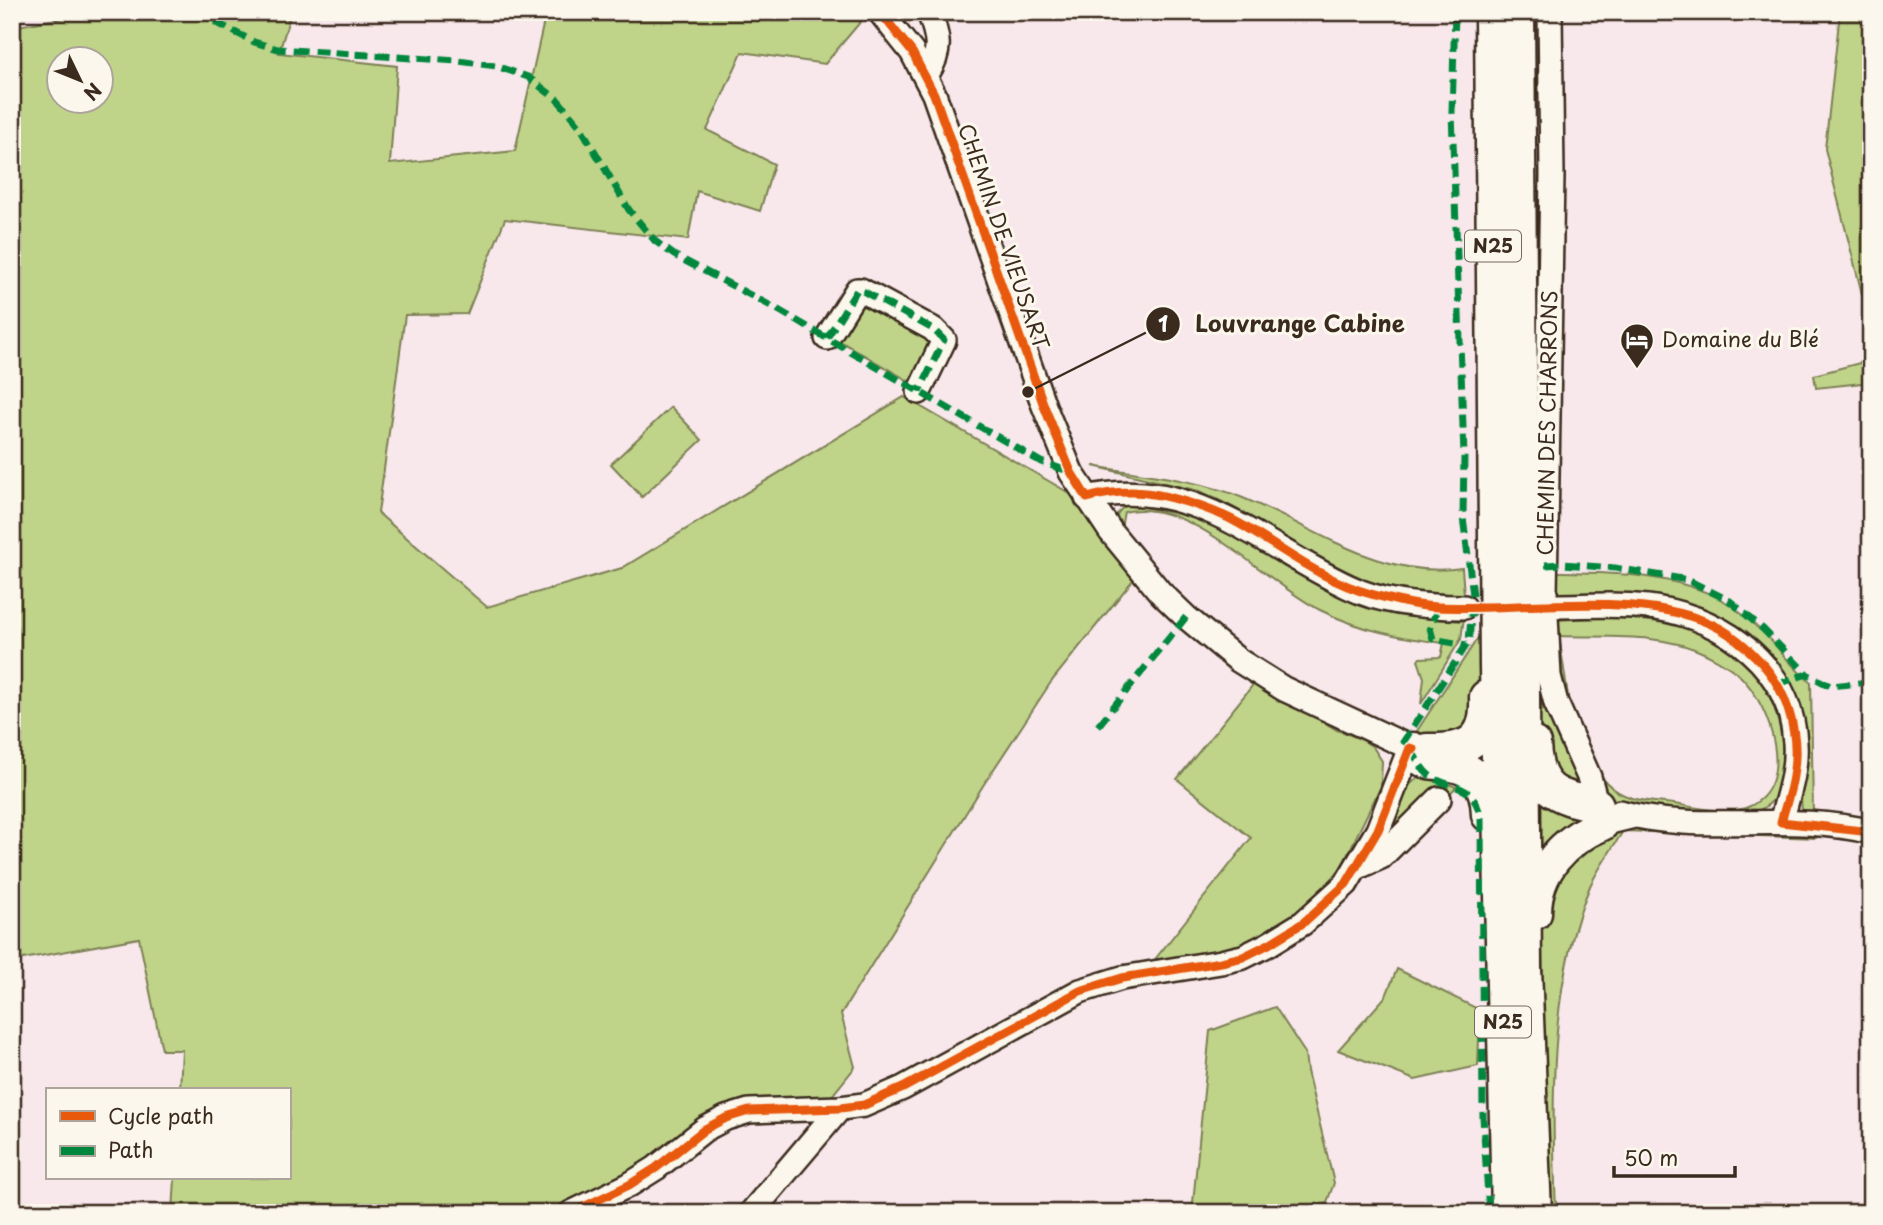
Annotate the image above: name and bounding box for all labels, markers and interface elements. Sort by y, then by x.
north arrow [46,46,116,116]
text: N [78,77,109,107]
street label: CHEMIN DE VIEUSART [951,119,1059,355]
road number: N25 [1465,230,1521,262]
street label: CHEMIN DES CHARRONS [1528,290,1564,556]
callout: Louvrange Cabine [1146,302,1419,346]
text: Louvrange Cabine [1195,305,1405,340]
text: 1 [1158,307,1168,339]
hotel icon: Domaine du Blé [1618,321,1656,370]
place label: Domaine du Blé [1662,322,1819,354]
road number: N25 [1475,1006,1531,1038]
legend [46,1088,290,1180]
text: Cycle path [108,1099,214,1131]
text: Path [108,1133,153,1165]
scale bar [1614,1134,1734,1178]
text: 50 m [1624,1141,1678,1173]

